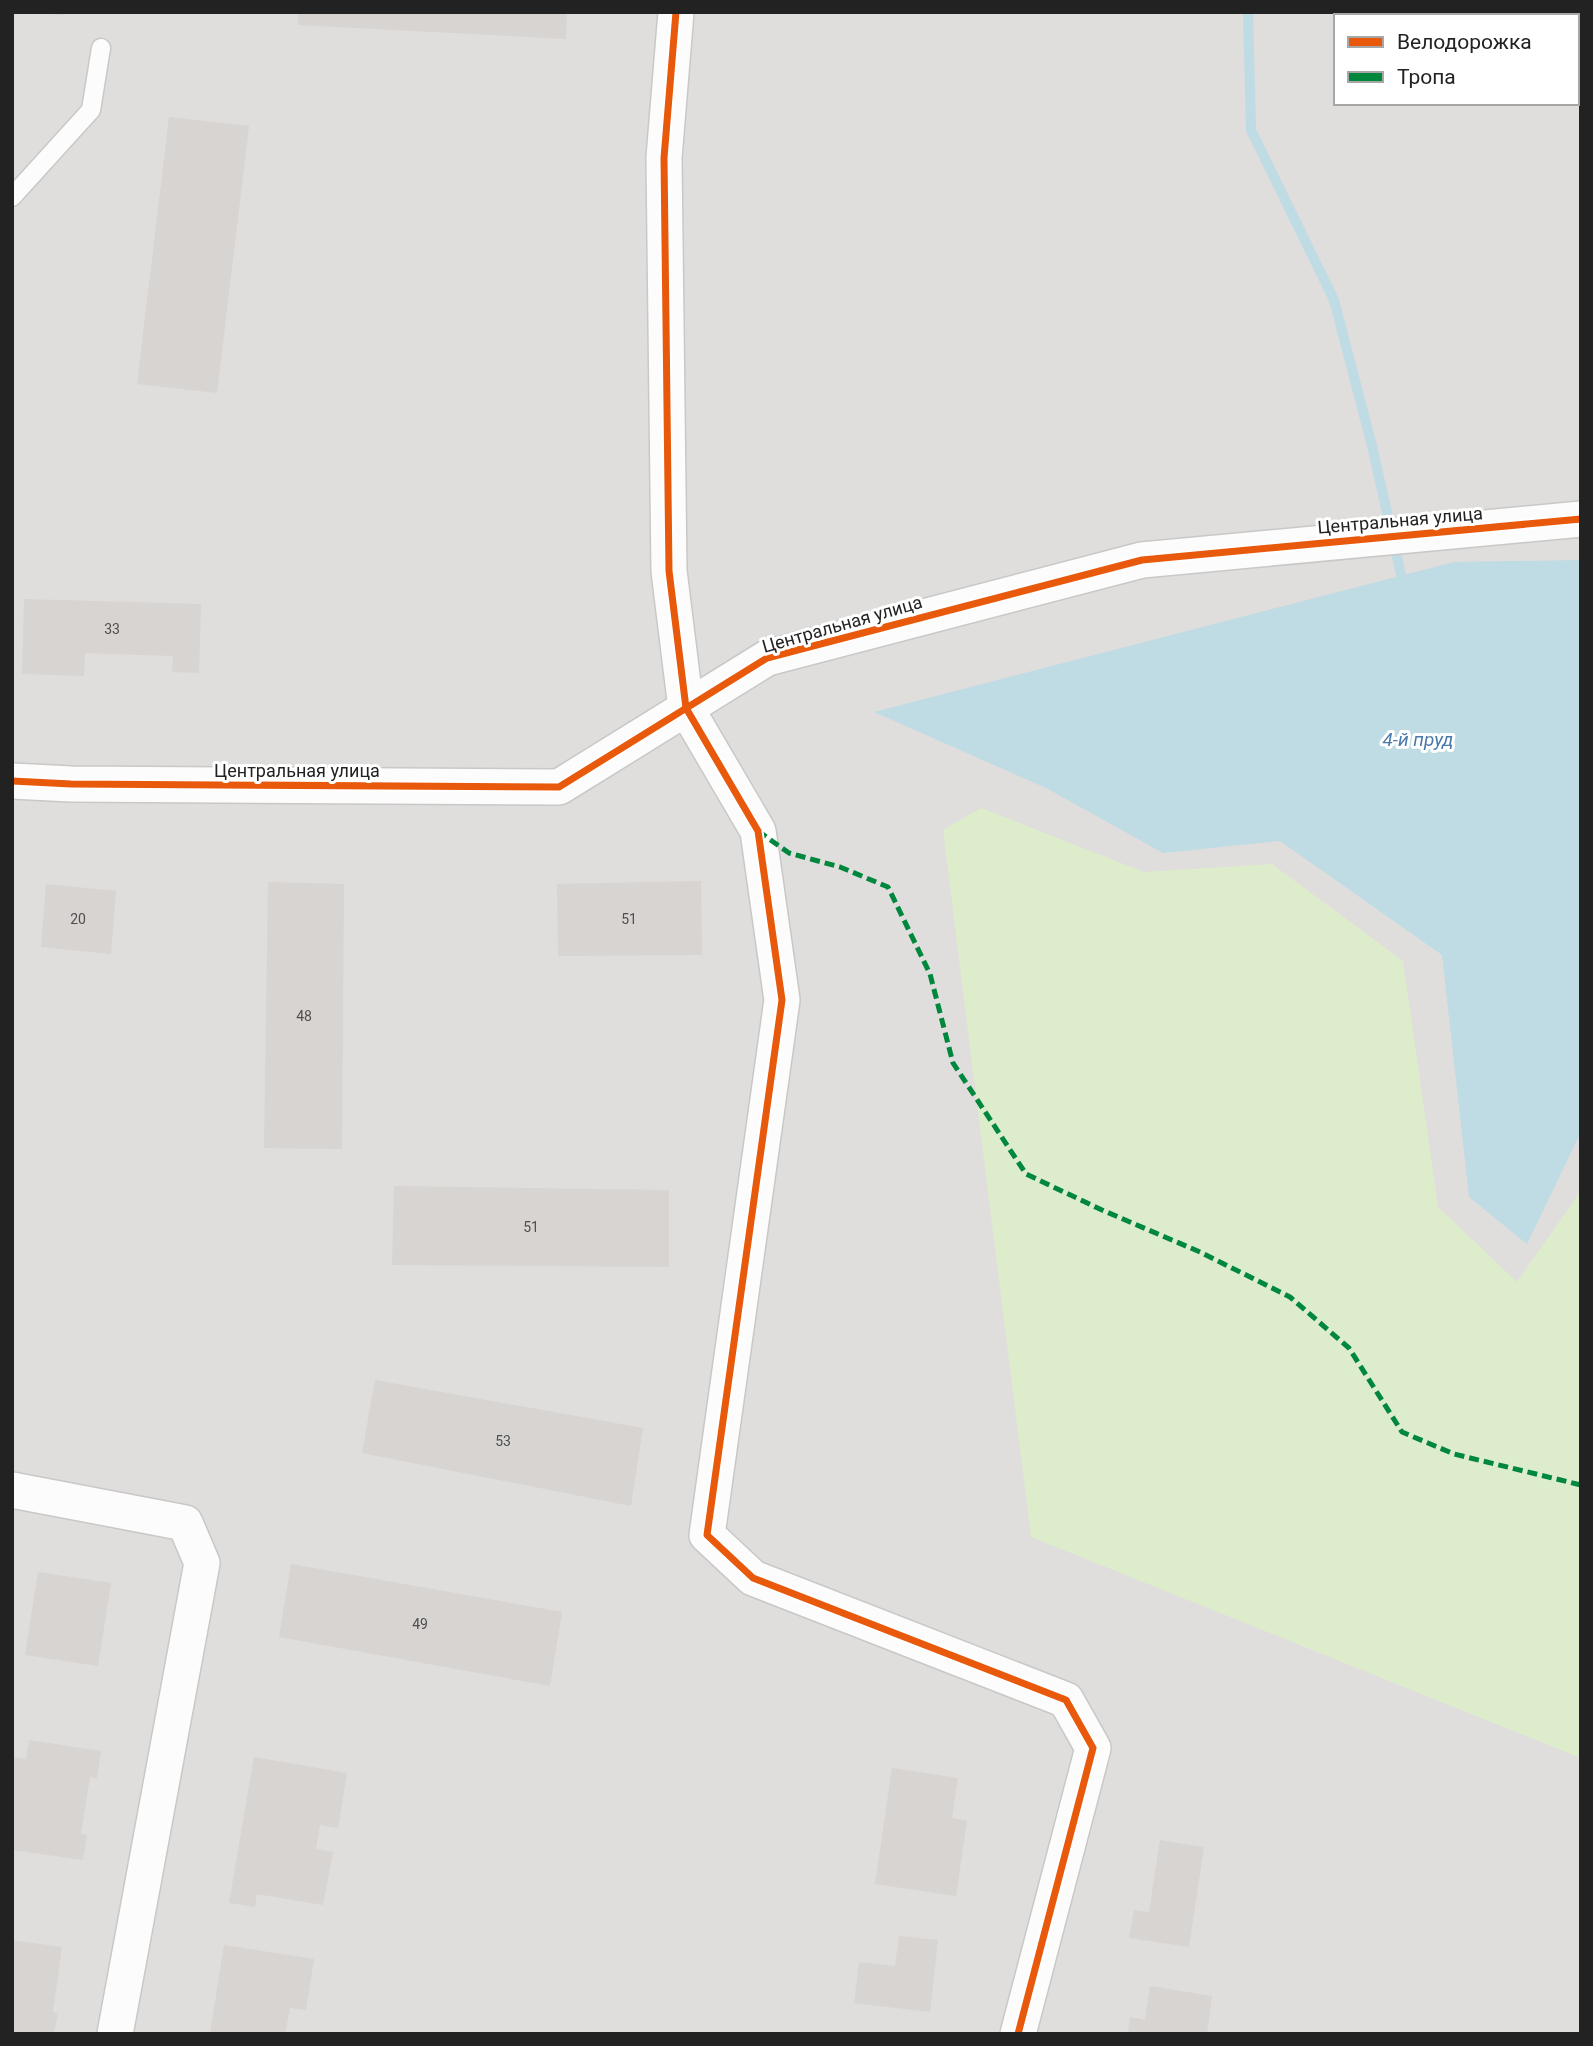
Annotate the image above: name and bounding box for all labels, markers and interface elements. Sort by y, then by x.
legend [1334,14,1579,105]
text: Велодорожка [1397,30,1532,54]
text: Тропа [1397,65,1456,89]
street label: Центральная улица [1317,502,1483,538]
street label: Центральная улица [759,591,925,657]
house number: 33 [104,621,120,637]
water label: 4-й пруд [1383,728,1453,751]
street label: Центральная улица [214,760,380,781]
house number: 20 [70,911,86,927]
house number: 51 [621,911,637,927]
house number: 48 [296,1008,312,1024]
house number: 51 [523,1219,539,1235]
house number: 53 [495,1433,511,1449]
house number: 49 [412,1616,428,1632]

